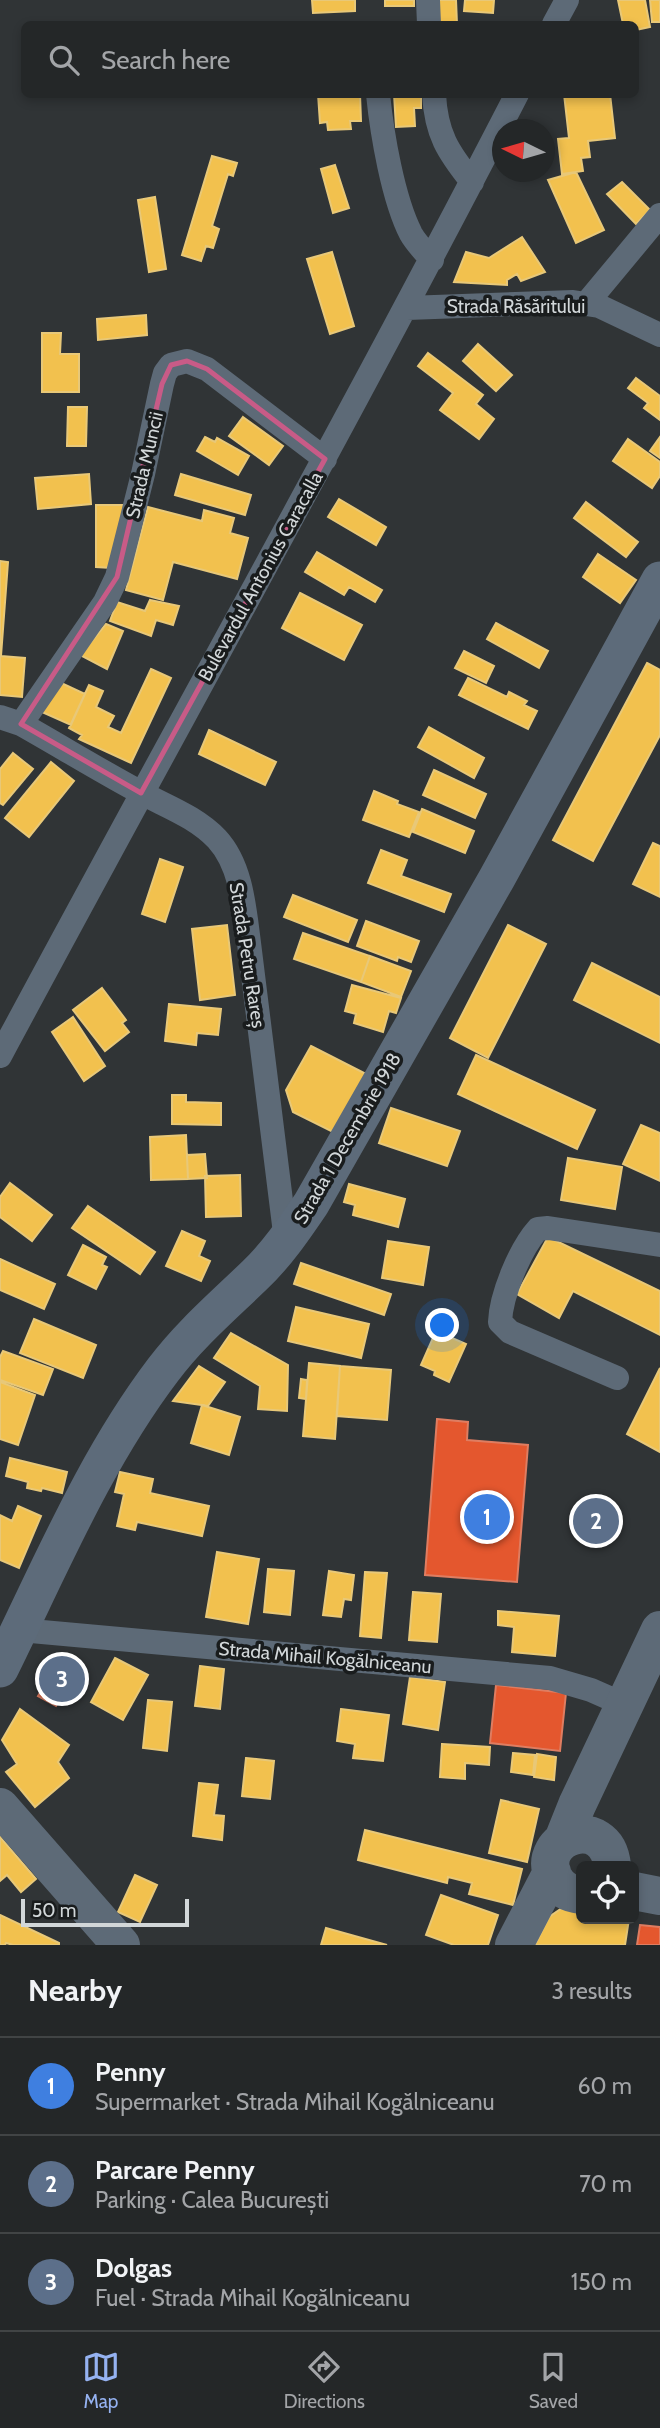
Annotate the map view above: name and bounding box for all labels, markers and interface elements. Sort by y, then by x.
search box [21,21,639,98]
icon: search [45,41,83,79]
text: Search here [101,44,230,76]
north arrow [492,119,555,182]
street label: Strada Răsăritului [447,295,585,318]
street label: Strada Muncii [121,410,168,521]
street label: Bulevardul Antonius Caracalla [193,467,328,685]
street label: Strada Petru Rareș [224,881,270,1030]
street label: Strada 1 Decembrie 1918 [289,1048,406,1228]
your location [425,1308,459,1342]
pin: 1 [464,1491,510,1543]
pin: 2 [573,1495,619,1547]
street label: Strada Mihail Kogălniceanu [217,1637,432,1678]
pin: 3 [39,1653,85,1705]
map controls [576,1861,639,1924]
button: locate [576,1861,639,1924]
scale bar [21,1896,189,1928]
text: 50 m [32,1899,76,1922]
text: Nearby [28,1972,122,2009]
text: 3 results [551,1977,632,2005]
text: Penny [95,2056,166,2088]
text: 1 [47,2072,55,2100]
text: 60 m [578,2072,632,2100]
text: Supermarket · Strada Mihail Kogălniceanu [95,2088,495,2116]
text: Parcare Penny [95,2154,255,2186]
text: 2 [45,2170,57,2198]
text: 70 m [579,2170,632,2198]
text: Parking · Calea București [95,2186,329,2214]
text: Dolgas [95,2252,172,2284]
text: 3 [45,2268,57,2296]
text: 150 m [571,2268,632,2296]
text: Fuel · Strada Mihail Kogălniceanu [95,2284,410,2312]
tab: Map [82,2348,120,2413]
tab: Directions [284,2348,365,2413]
tab: Saved [529,2348,578,2413]

